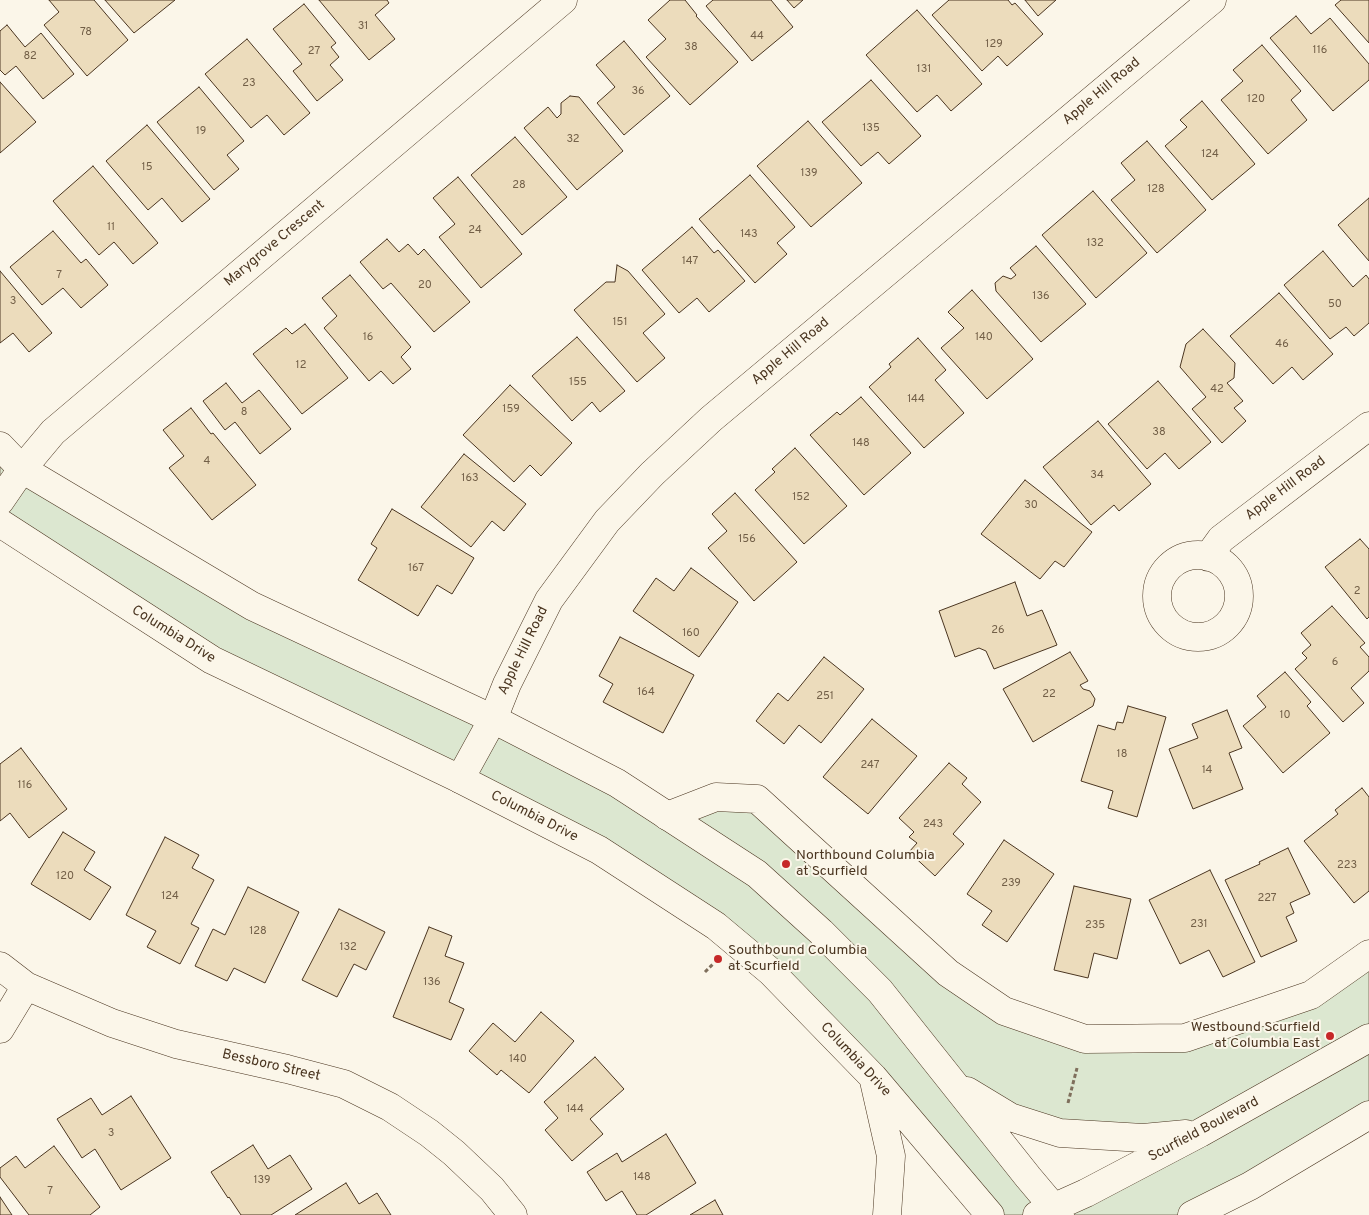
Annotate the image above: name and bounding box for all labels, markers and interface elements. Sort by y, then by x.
house number: 31 [358,20,368,34]
house number: 78 [80,26,92,40]
house number: 44 [750,30,764,44]
house number: 129 [985,38,1003,52]
house number: 38 [684,41,698,55]
house number: 116 [1313,44,1327,58]
house number: 27 [308,45,320,59]
house number: 82 [23,50,37,64]
street label: Apple Hill Road [1060,55,1144,129]
house number: 131 [917,63,931,77]
house number: 23 [242,77,256,91]
house number: 36 [631,85,645,99]
house number: 120 [1247,93,1265,107]
house number: 135 [862,122,880,136]
house number: 19 [196,125,206,139]
house number: 32 [566,133,580,147]
house number: 124 [1201,148,1219,162]
house number: 15 [142,161,152,175]
house number: 139 [800,167,818,181]
house number: 28 [512,179,526,193]
house number: 128 [1147,183,1165,197]
street label: Marygrove Crescent [221,197,329,291]
house number: 11 [107,221,115,235]
house number: 24 [468,224,482,238]
house number: 143 [740,228,758,242]
house number: 132 [1086,237,1104,251]
house number: 147 [682,255,698,269]
house number: 7 [56,269,62,283]
house number: 20 [418,279,432,293]
house number: 136 [1032,290,1050,304]
house number: 3 [10,295,16,309]
house number: 50 [1328,298,1342,312]
street label: Apple Hill Road [749,315,833,389]
house number: 151 [612,316,628,330]
house number: 16 [363,331,373,345]
house number: 140 [975,331,993,345]
house number: 46 [1275,338,1289,352]
house number: 12 [296,359,306,373]
house number: 155 [569,376,587,390]
house number: 42 [1210,383,1224,397]
house number: 144 [907,393,925,407]
house number: 159 [502,403,520,417]
house number: 8 [241,406,247,420]
house number: 38 [1152,426,1166,440]
house number: 148 [852,437,870,451]
street label: Apple Hill Road [1243,453,1329,525]
house number: 4 [204,455,210,469]
house number: 34 [1090,469,1104,483]
house number: 163 [461,472,479,486]
house number: 152 [792,491,810,505]
house number: 30 [1024,499,1038,513]
house number: 156 [738,533,756,547]
house number: 167 [408,562,424,576]
house number: 2 [1354,585,1360,599]
street label: Columbia Drive [128,603,218,667]
street label: Apple Hill Road [495,604,553,698]
house number: 26 [991,624,1005,638]
house number: 160 [682,627,700,641]
house number: 6 [1332,656,1338,670]
house number: 164 [637,686,655,700]
house number: 22 [1042,688,1056,702]
house number: 251 [816,690,834,704]
house number: 10 [1279,709,1291,723]
house number: 18 [1117,748,1127,762]
house number: 247 [860,759,880,773]
house number: 14 [1202,764,1212,778]
house number: 116 [18,779,32,793]
street label: Columbia Drive [488,788,580,846]
house number: 243 [923,818,943,832]
place label: Northbound Columbia at Scurfield [796,848,935,880]
marker: Northbound Columbia at Scurfield [780,858,792,870]
house number: 223 [1337,859,1357,873]
house number: 120 [56,870,74,884]
house number: 239 [1001,877,1021,891]
house number: 124 [161,890,179,904]
house number: 227 [1257,892,1277,906]
house number: 231 [1190,918,1208,932]
house number: 235 [1085,919,1105,933]
house number: 128 [249,925,267,939]
house number: 132 [339,941,357,955]
place label: Southbound Columbia at Scurfield [728,943,867,976]
marker: Southbound Columbia at Scurfield [712,953,724,965]
house number: 136 [423,976,441,990]
street label: Columbia Drive [816,1019,894,1101]
place label: Westbound Scurfield at Columbia East [1191,1020,1320,1052]
marker: Westbound Scurfield at Columbia East [1324,1030,1336,1042]
street label: Bessboro Street [220,1047,322,1085]
house number: 140 [509,1053,527,1067]
street label: Scurfield Boulevard [1146,1094,1262,1166]
house number: 144 [566,1103,584,1117]
house number: 3 [108,1127,114,1141]
house number: 148 [633,1171,651,1185]
house number: 139 [253,1174,271,1188]
house number: 7 [47,1185,53,1199]

